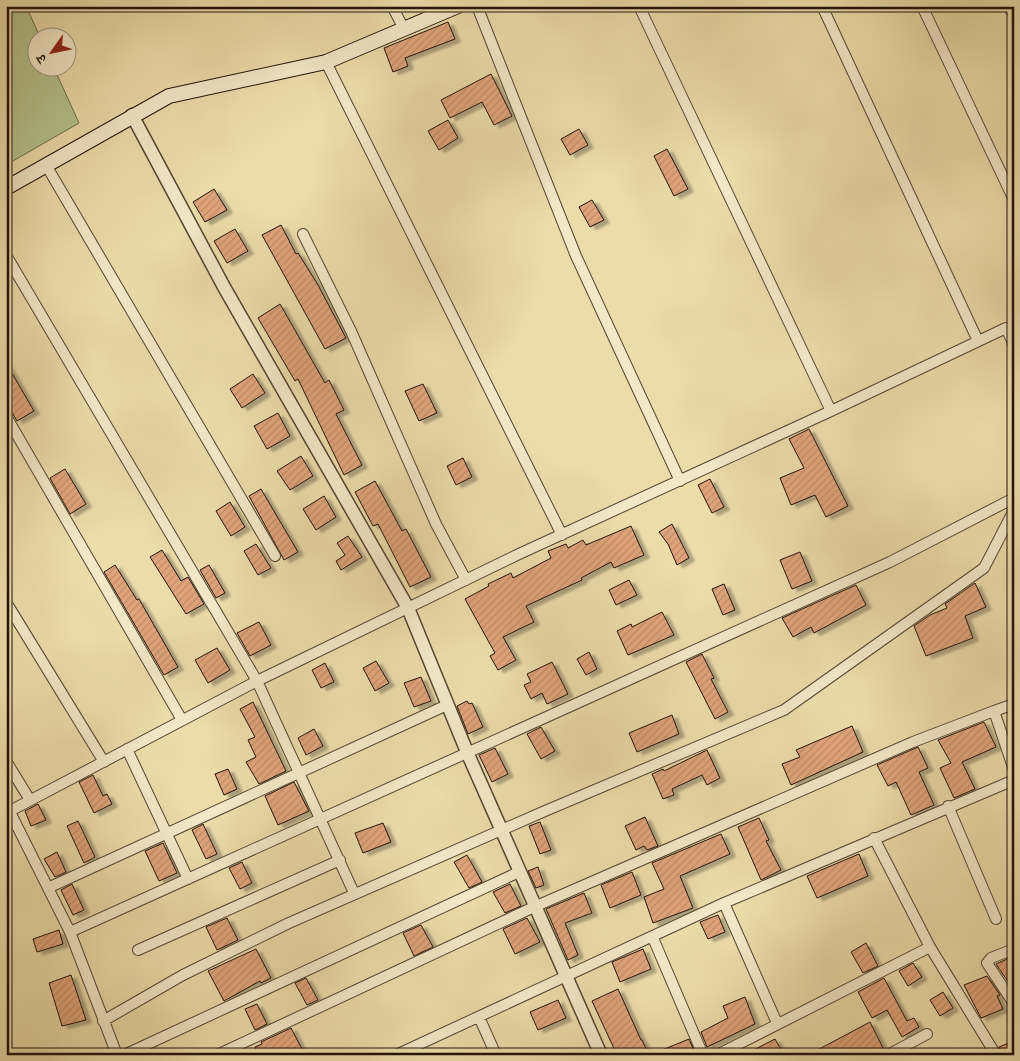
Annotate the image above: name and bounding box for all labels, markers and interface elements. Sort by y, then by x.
north arrow [28,28,78,78]
text: उ [30,50,52,68]

